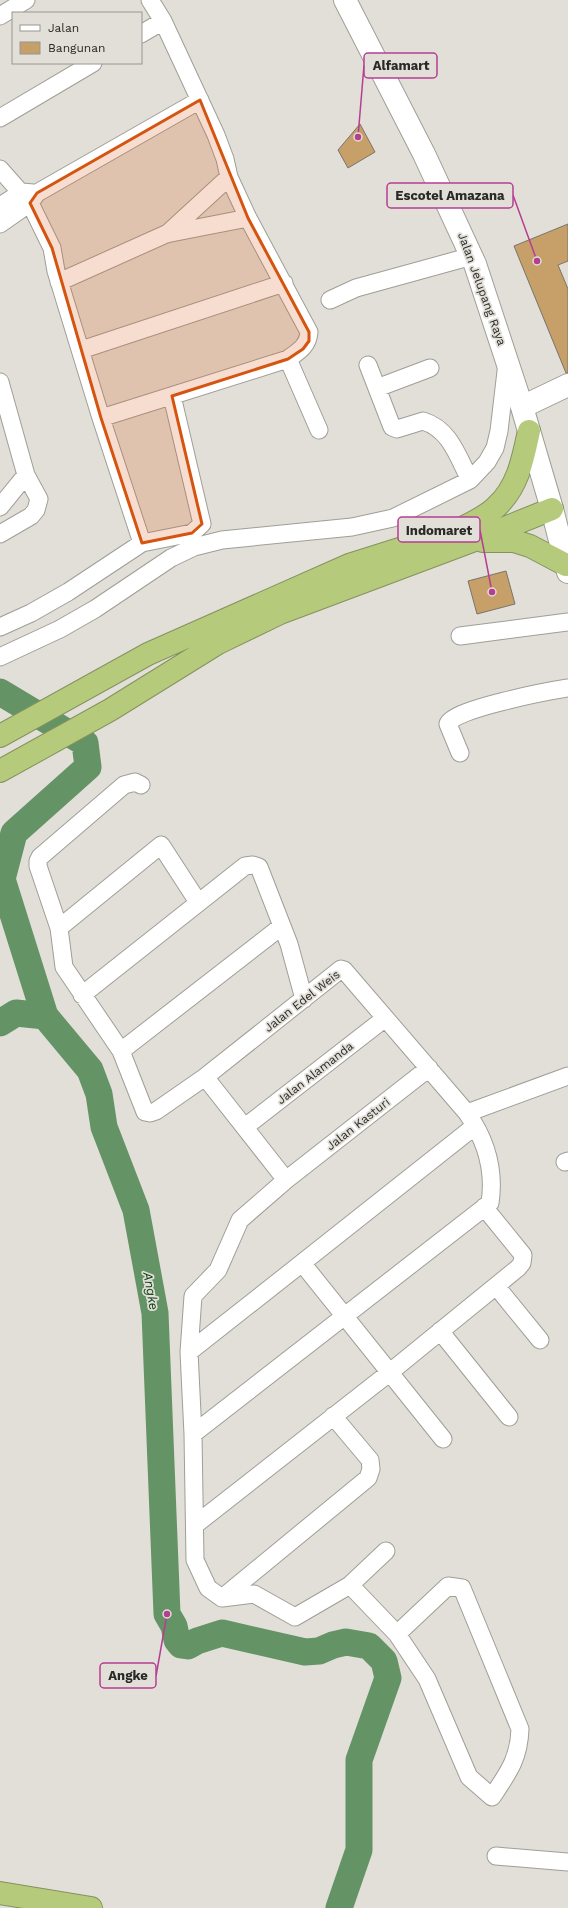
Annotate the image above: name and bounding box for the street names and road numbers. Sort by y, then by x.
street label: Jalan Jelupang Raya [455,231,509,348]
street label: Jalan Edel Weis [261,967,343,1035]
street label: Jalan Alamanda [274,1039,356,1107]
street label: Jalan Kasturi [323,1095,393,1153]

